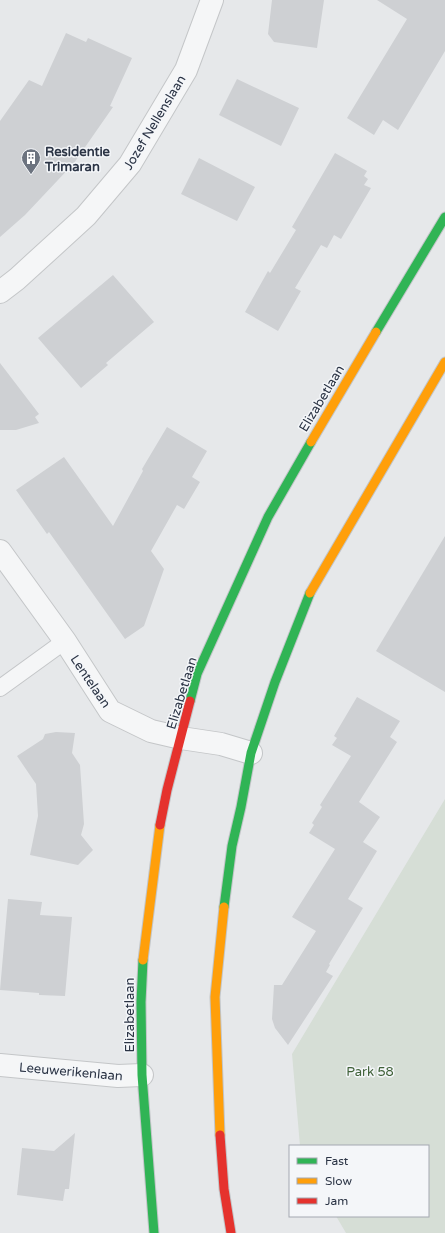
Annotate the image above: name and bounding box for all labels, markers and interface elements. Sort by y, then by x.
street label: Jozef Nellenslaan [120,72,189,173]
place label: Residentie Trimaran [44,144,111,175]
building icon: Residentie Trimaran [20,147,42,175]
street label: Elizabetlaan [296,362,348,435]
street label: Lentelaan [67,652,114,711]
street label: Elizabetlaan [163,655,201,731]
street label: Elizabetlaan [122,978,138,1052]
street label: Leeuwerikenlaan [18,1059,123,1084]
park label: Park 58 [346,1064,394,1080]
legend [289,1145,429,1217]
text: Fast [325,1154,349,1168]
text: Slow [325,1174,352,1188]
text: Jam [325,1194,348,1208]

